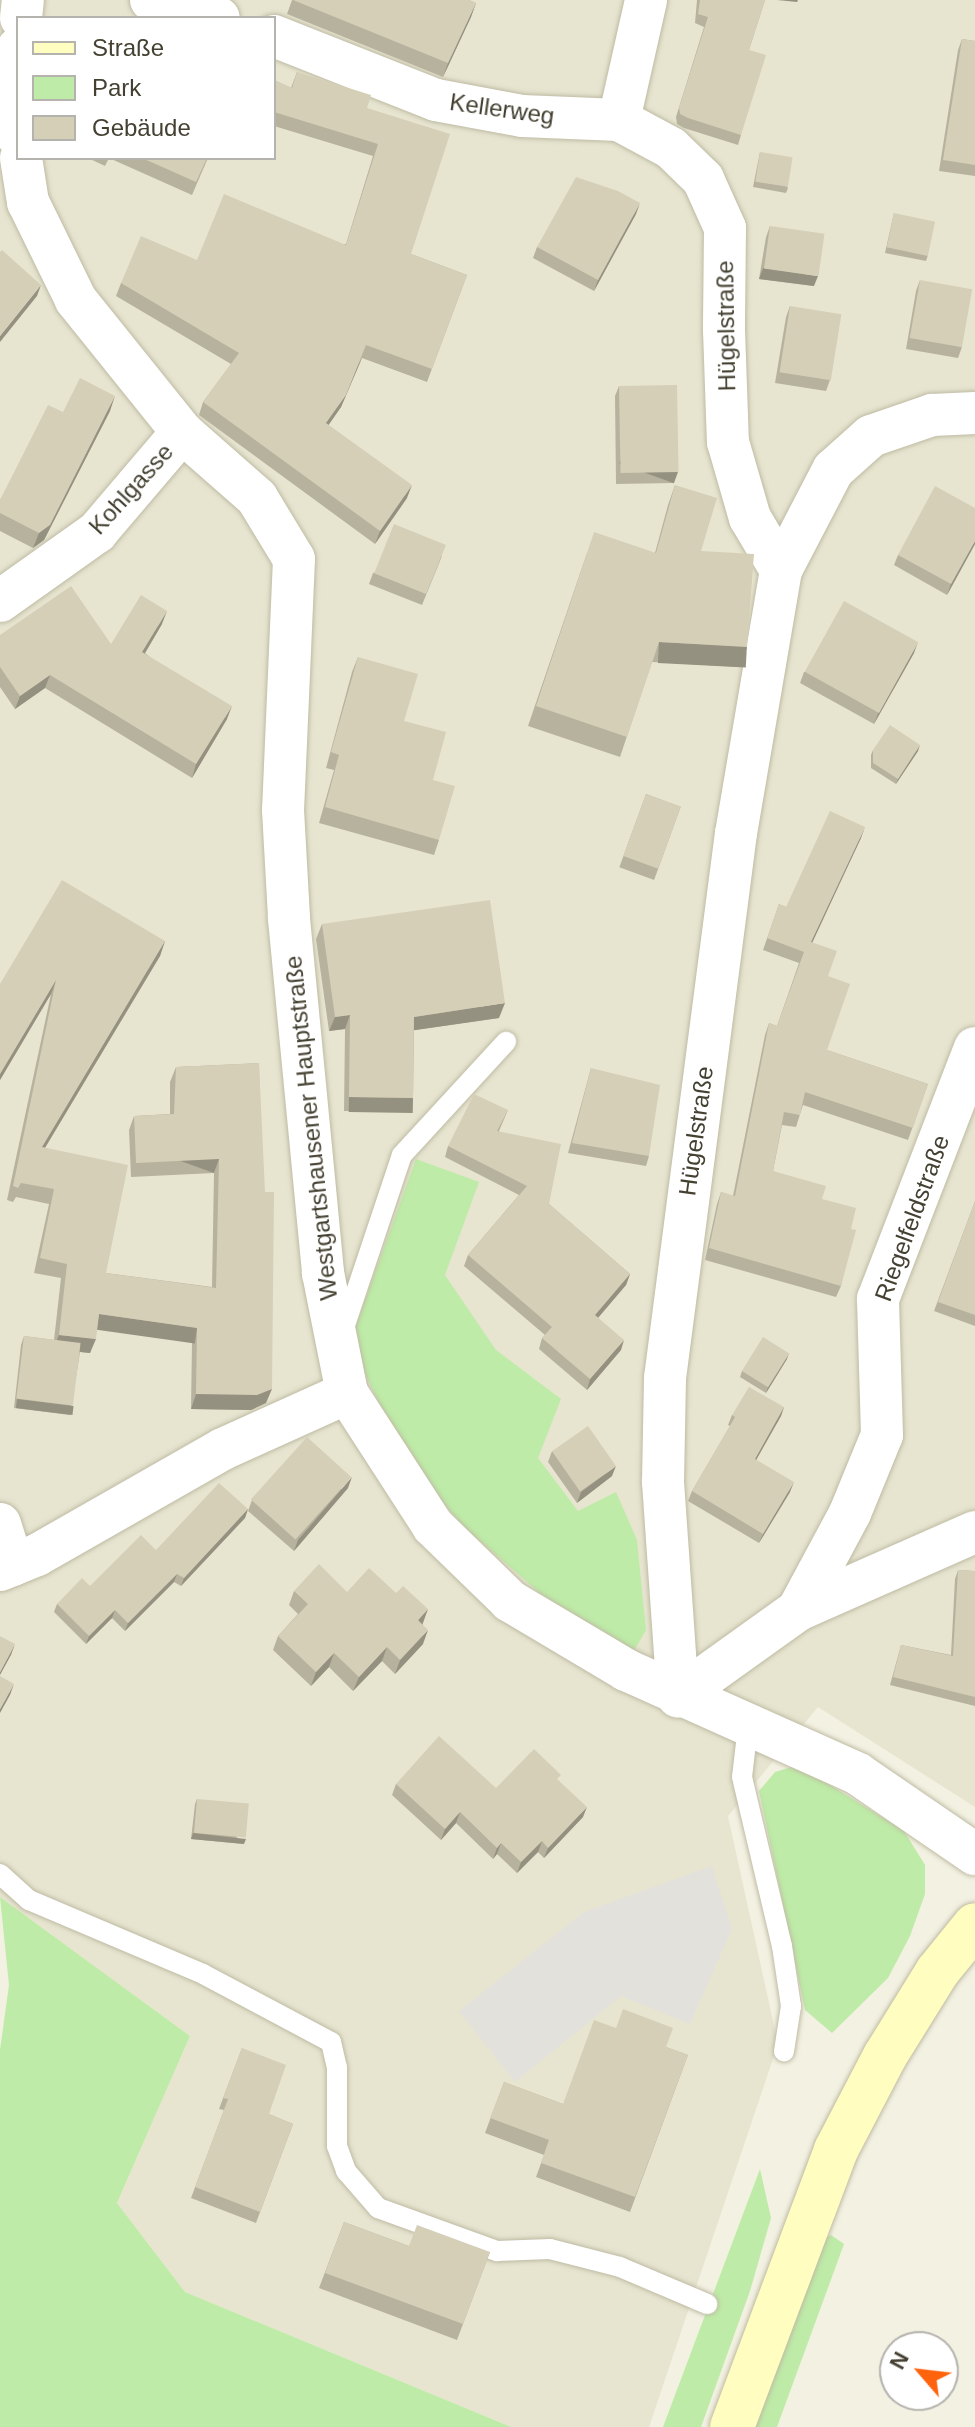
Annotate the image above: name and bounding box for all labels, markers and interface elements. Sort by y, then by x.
legend [16,16,276,160]
text: Straße [92,34,164,61]
text: Park [92,74,141,101]
street label: Kellerweg [448,87,556,131]
text: Gebäude [92,114,191,141]
street label: Hügelstraße [710,260,742,392]
street label: Kohlgasse [83,438,179,540]
street label: Westgartshausener Hauptstraße [279,954,343,1302]
street label: Hügelstraße [673,1064,719,1198]
street label: Riegelfeldstraße [869,1131,955,1305]
north arrow [879,2331,959,2411]
text: N [884,2348,914,2373]

